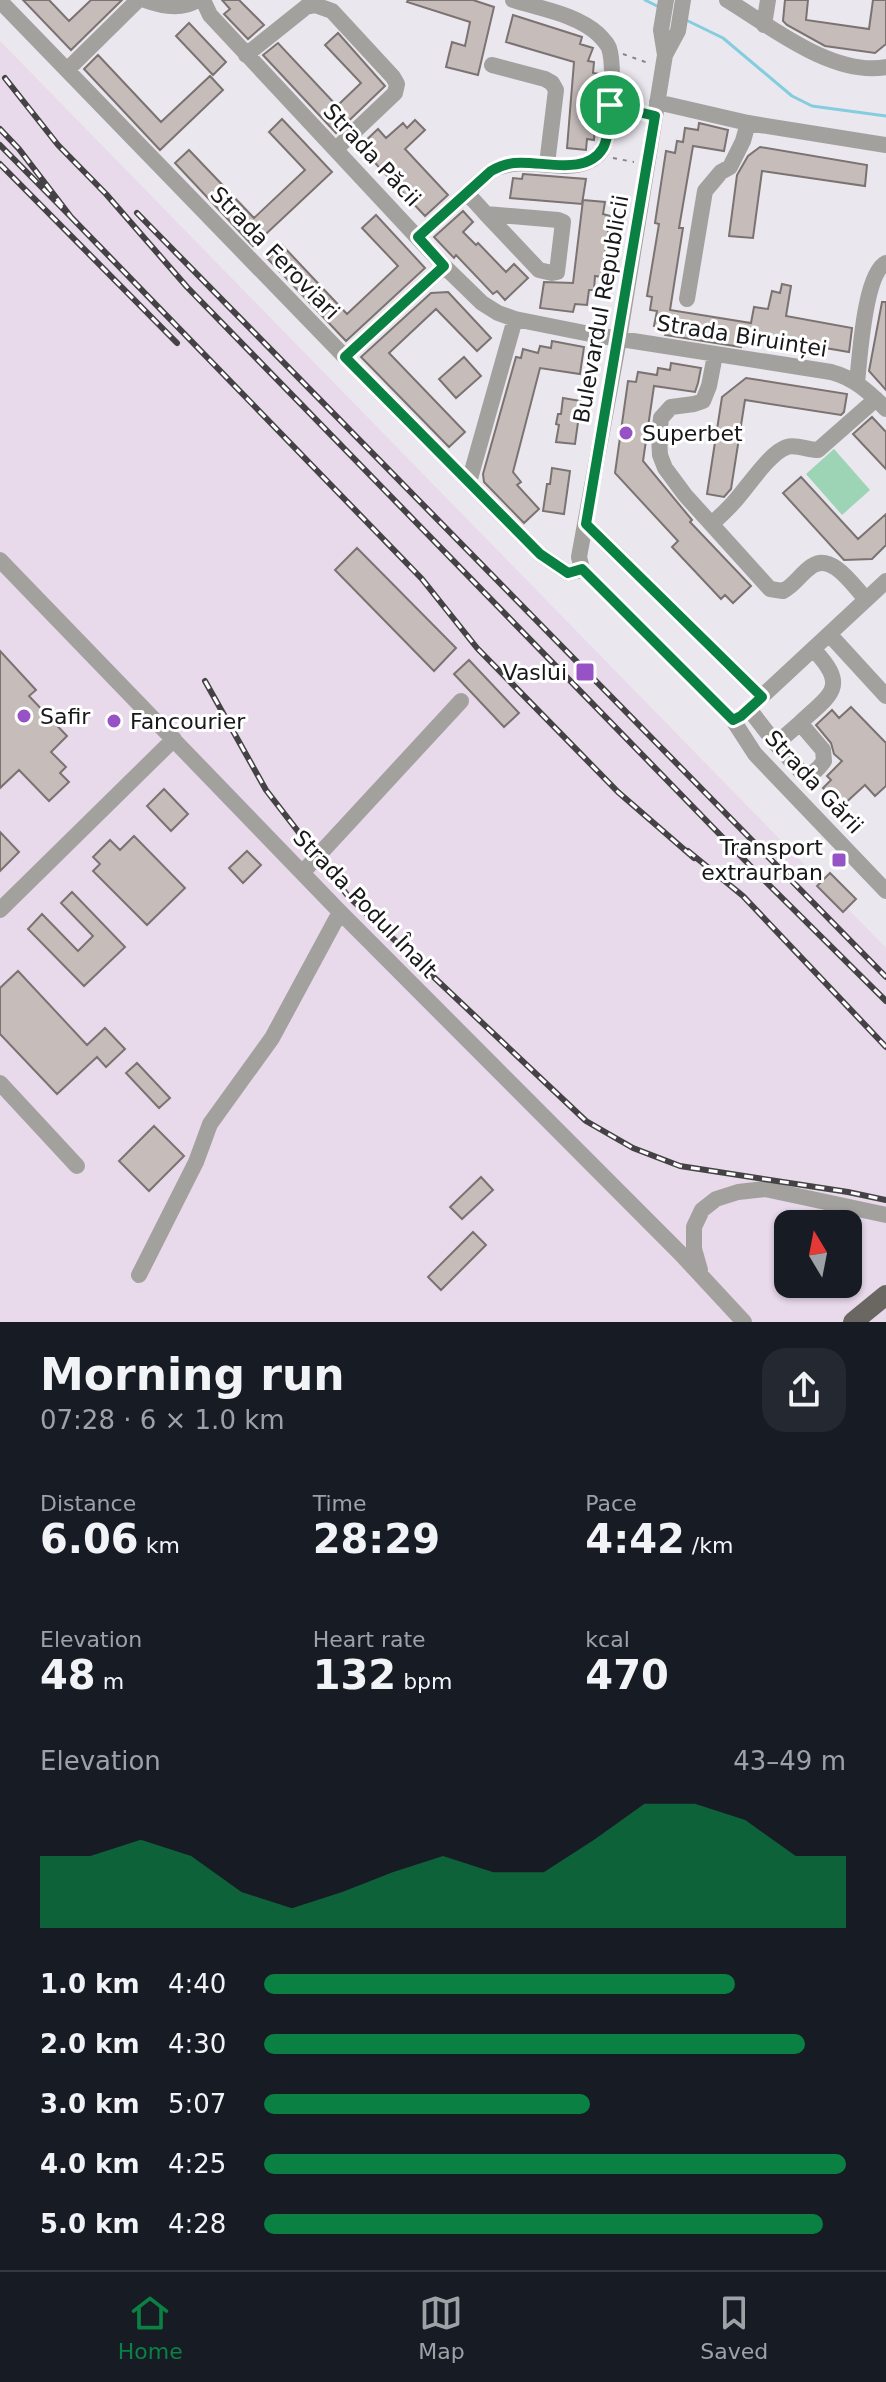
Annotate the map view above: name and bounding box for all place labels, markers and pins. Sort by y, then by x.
pin [576,71,644,139]
place label: Superbet [642,421,743,446]
marker: Superbet [617,424,635,442]
place label: Vaslui [503,660,567,685]
marker: Vaslui [574,661,596,683]
place label: Safir [40,704,91,729]
marker: Safir [15,707,33,725]
place label: Fancourier [130,709,246,734]
marker: Fancourier [105,712,123,730]
place label: Transport extraurban [701,835,823,885]
marker: Transport extraurban [830,851,848,869]

